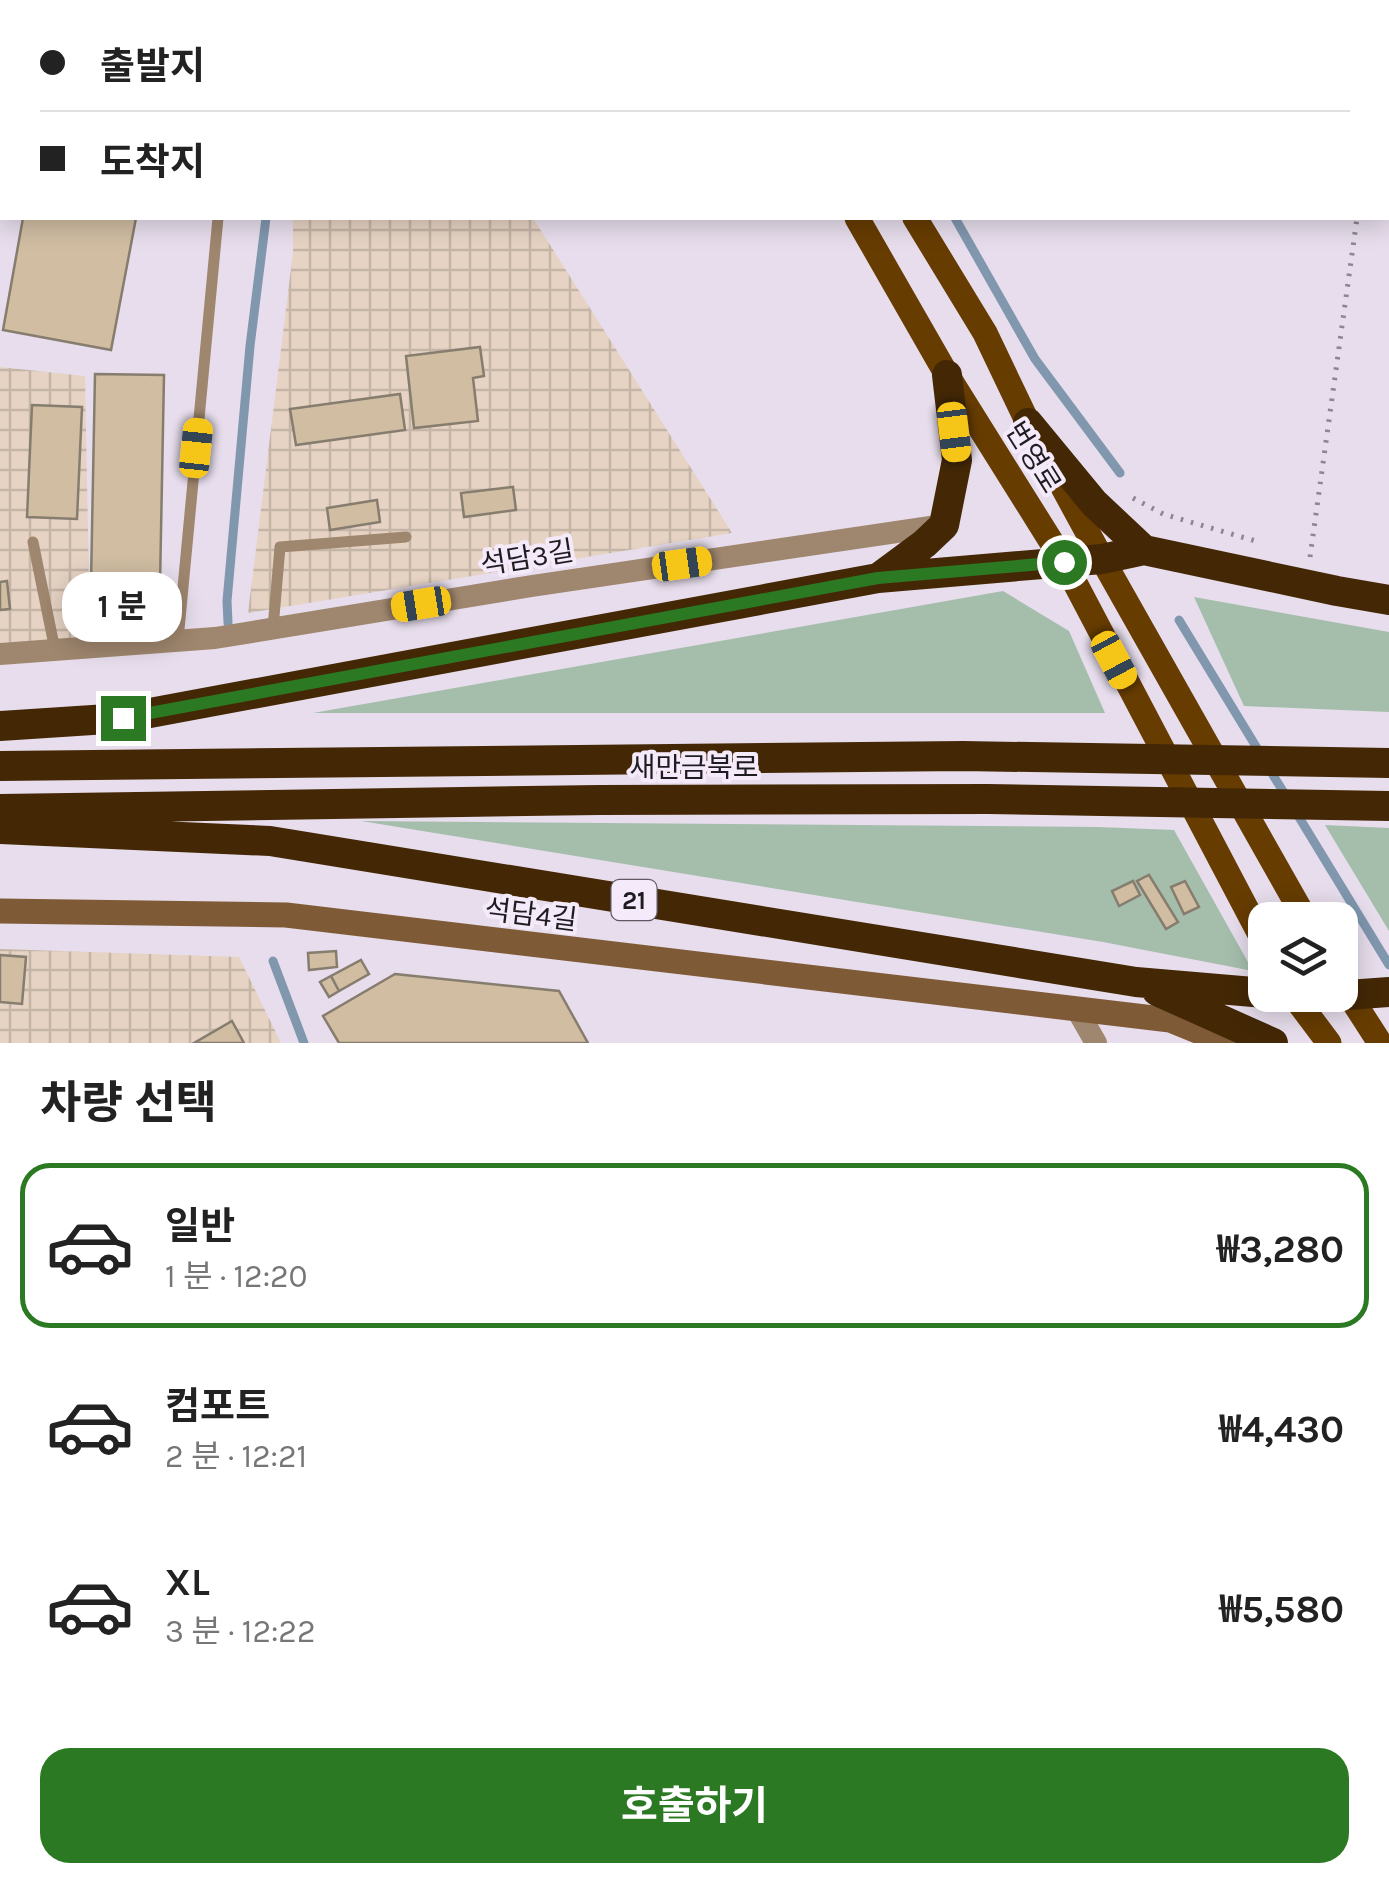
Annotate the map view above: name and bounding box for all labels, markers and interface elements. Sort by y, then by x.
text: 출발지 [100,44,205,89]
text: 도착지 [100,140,205,185]
car [935,400,973,464]
street label: 번영로 [999,416,1068,499]
car [178,417,214,479]
street label: 석담3길 [478,534,576,581]
route start [1042,540,1087,585]
car [650,545,714,583]
callout: 1 분 [63,573,183,643]
car [389,584,453,624]
text: 1 분 [98,588,146,625]
car [1087,626,1141,694]
route end [101,696,146,741]
street label: 새만금북로 [630,751,758,784]
road number: 21 [612,880,656,920]
street label: 석담4길 [483,892,579,937]
map controls [1248,902,1358,1012]
button: layers [1248,902,1358,1012]
text: 차량 선택 [40,1077,217,1129]
icon: car [45,1201,135,1291]
text: 일반 [165,1204,235,1249]
text: ₩3,280 [1217,1227,1344,1272]
text: 1 분 · 12:20 [165,1258,308,1295]
icon: car [45,1381,135,1471]
text: 컴포트 [165,1384,270,1429]
text: ₩4,430 [1219,1407,1344,1452]
text: 2 분 · 12:21 [165,1438,307,1475]
text: XL [165,1560,210,1605]
icon: car [45,1561,135,1651]
text: ₩5,580 [1219,1587,1344,1632]
text: 3 분 · 12:22 [165,1613,315,1650]
button: 호출하기 [40,1748,1349,1863]

